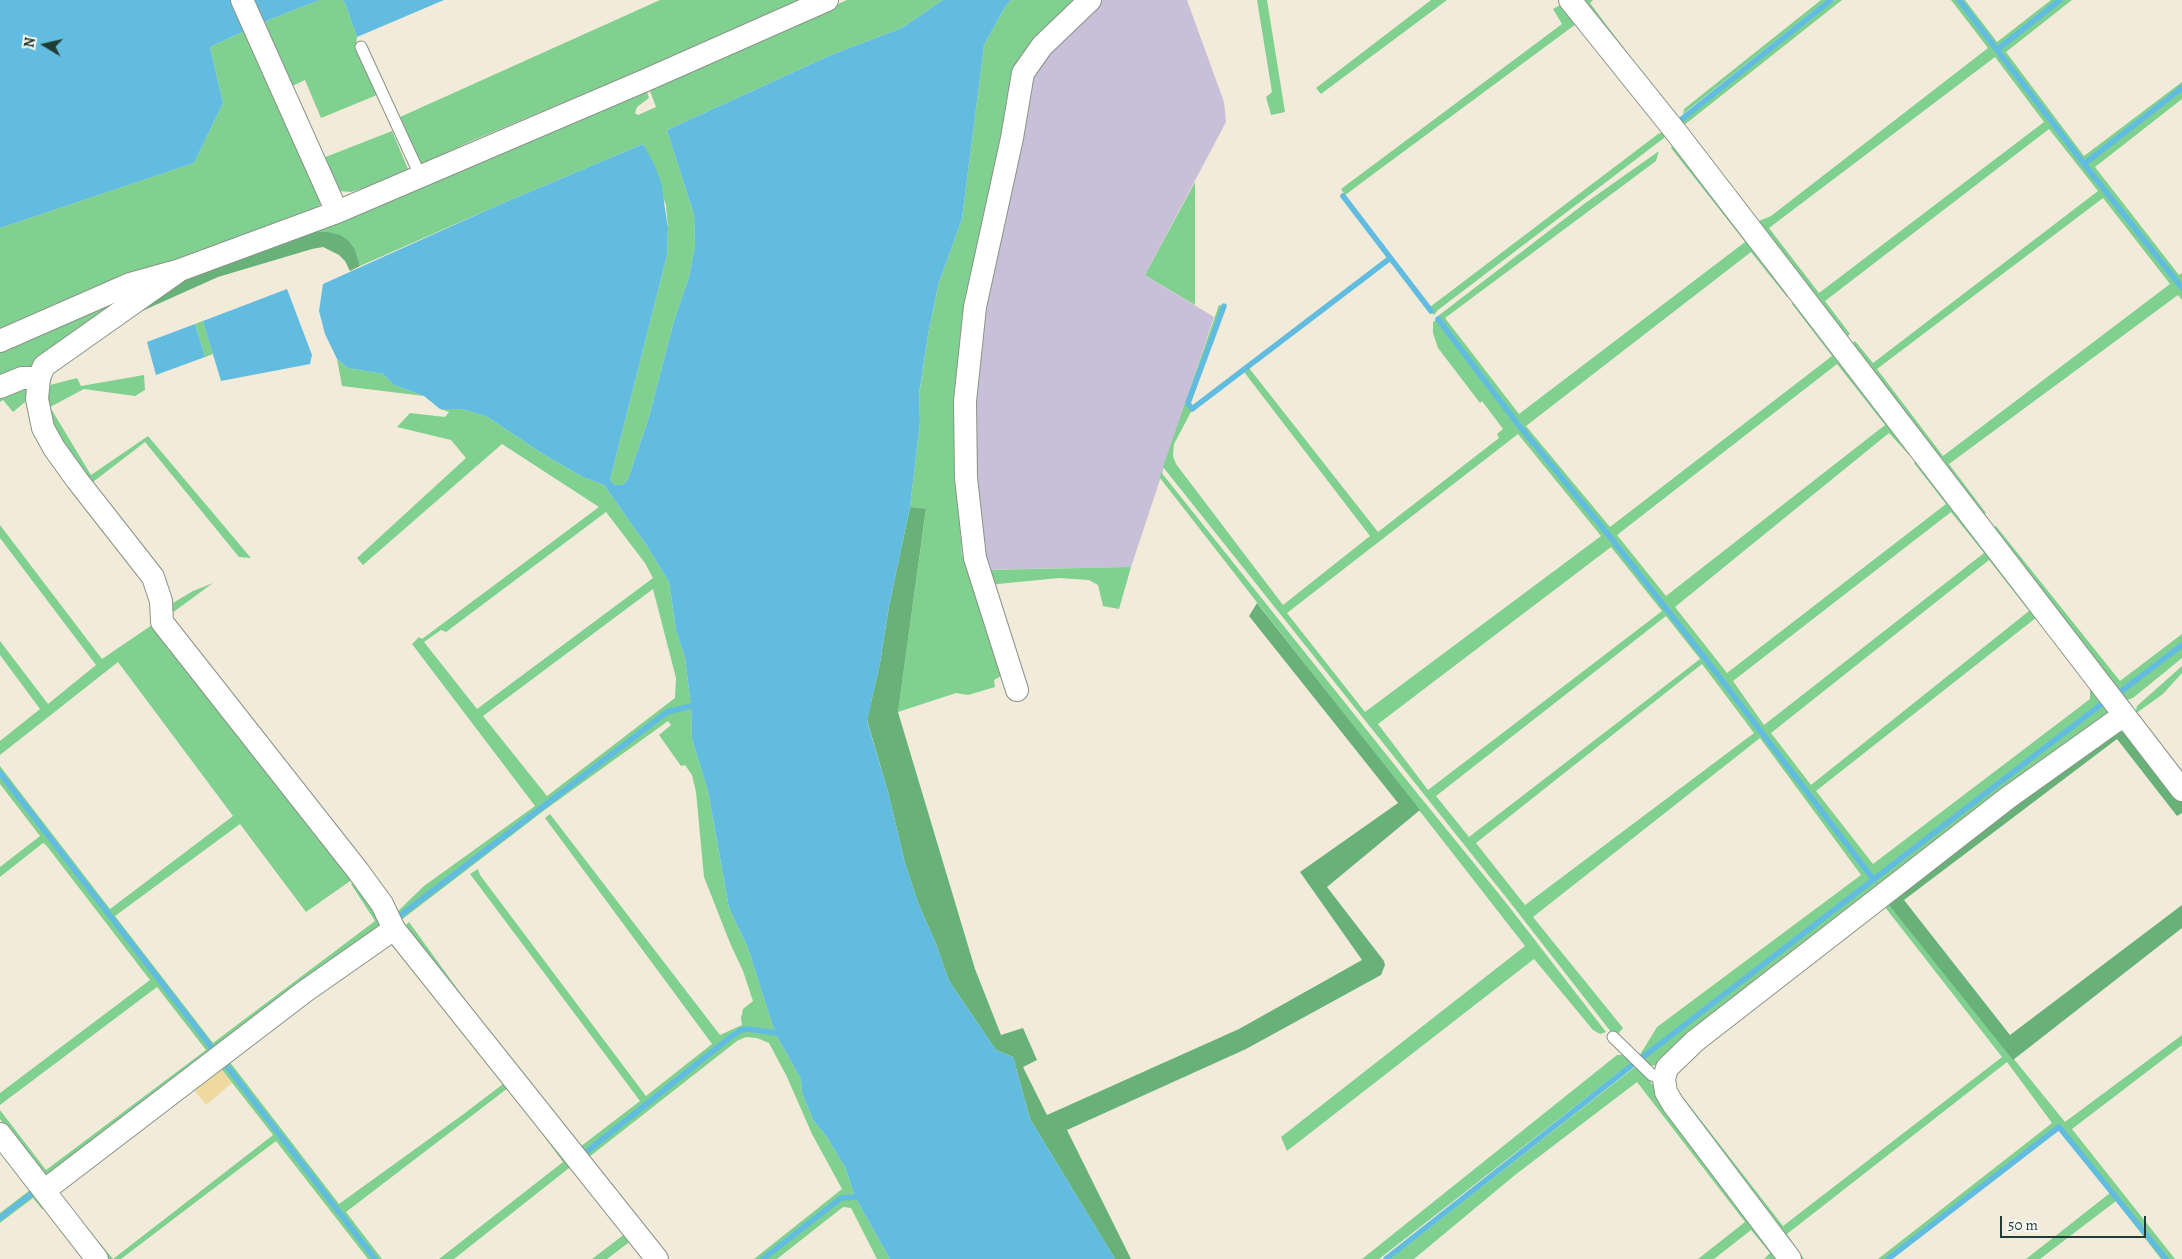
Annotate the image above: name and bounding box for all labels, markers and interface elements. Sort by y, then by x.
north arrow [20,20,70,70]
text: N [20,36,40,49]
scale bar [2002,1206,2148,1238]
text: 50 m [2008,1215,2038,1235]

